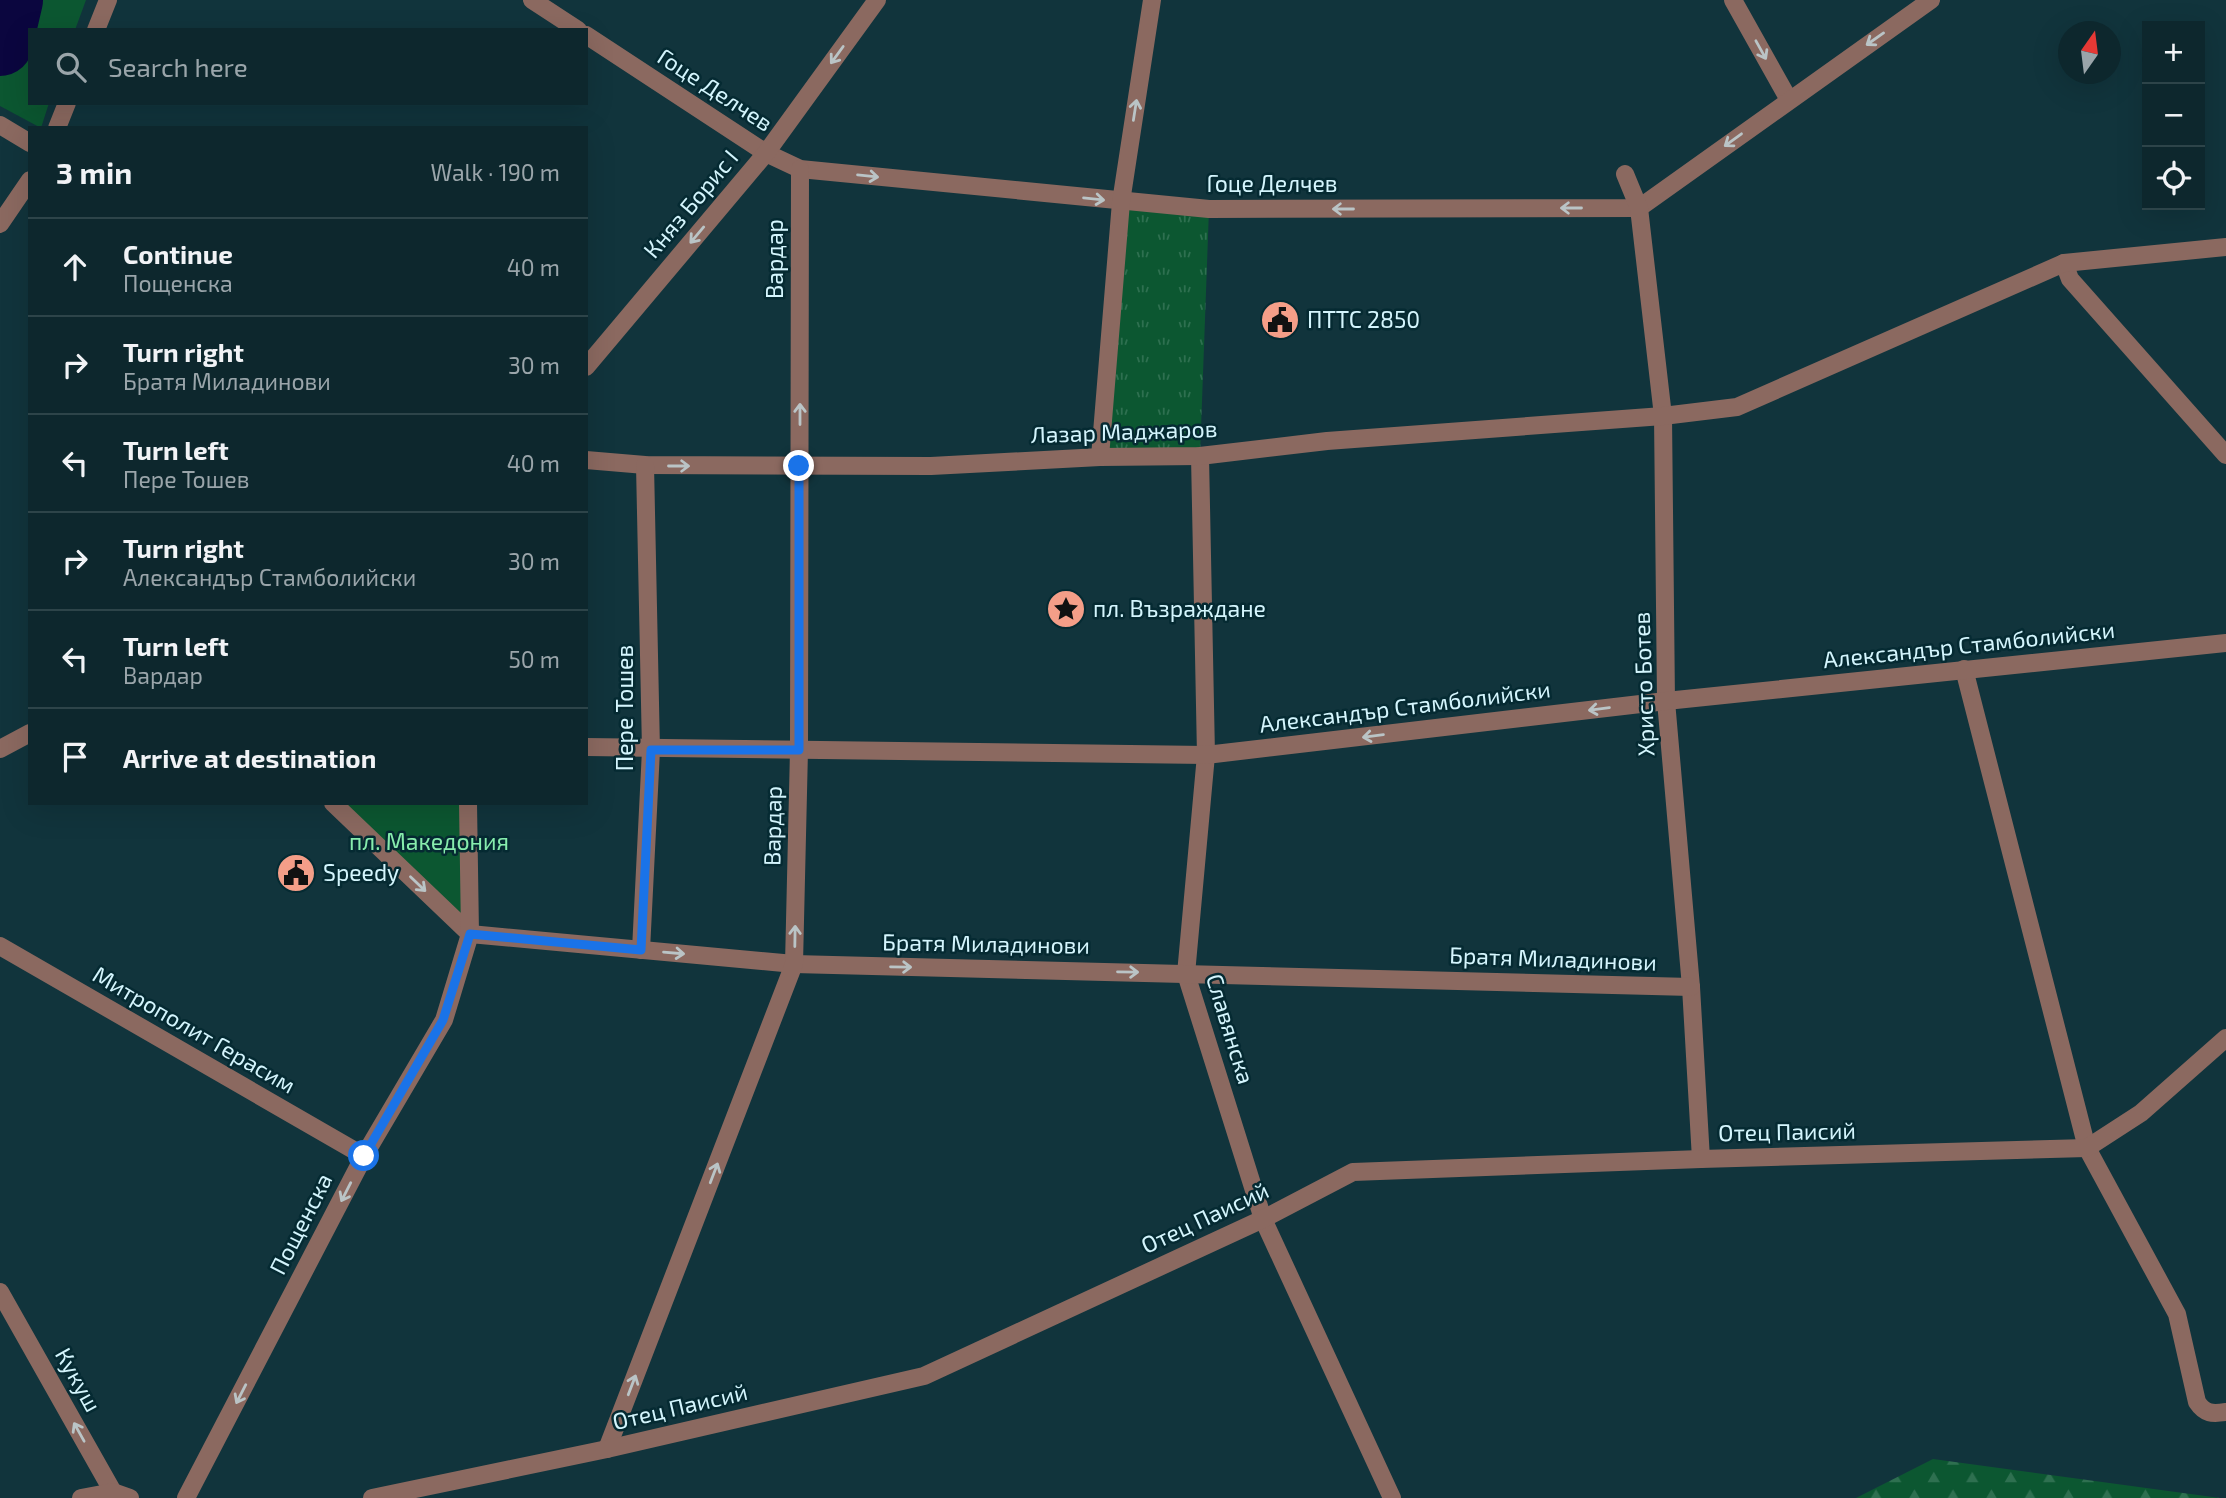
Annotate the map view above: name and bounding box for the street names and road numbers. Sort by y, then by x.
street label: Гоце Делчев [653,42,778,137]
street label: Княз Борис I [637,144,744,263]
street label: Гоце Делчев [1206,169,1338,197]
street label: Вардар [760,219,788,299]
street label: Лазар Маджаров [1030,414,1218,448]
street label: Христо Ботев [1626,611,1660,757]
street label: Александър Стамболийски [1822,615,2116,673]
street label: Пере Тошев [610,645,638,771]
street label: Александър Стамболийски [1258,674,1552,738]
street label: Вардар [757,786,787,866]
street label: Братя Миладинови [882,927,1090,959]
street label: Братя Миладинови [1449,940,1657,976]
street label: Митрополит Герасим [88,960,301,1099]
street label: Славянска [1201,970,1261,1087]
street label: Отец Паисий [1718,1116,1856,1146]
street label: Пощенска [263,1168,337,1279]
street label: Отец Паисий [1136,1175,1273,1259]
street label: Кукуш [49,1343,108,1417]
street label: Отец Паисий [610,1377,750,1435]

